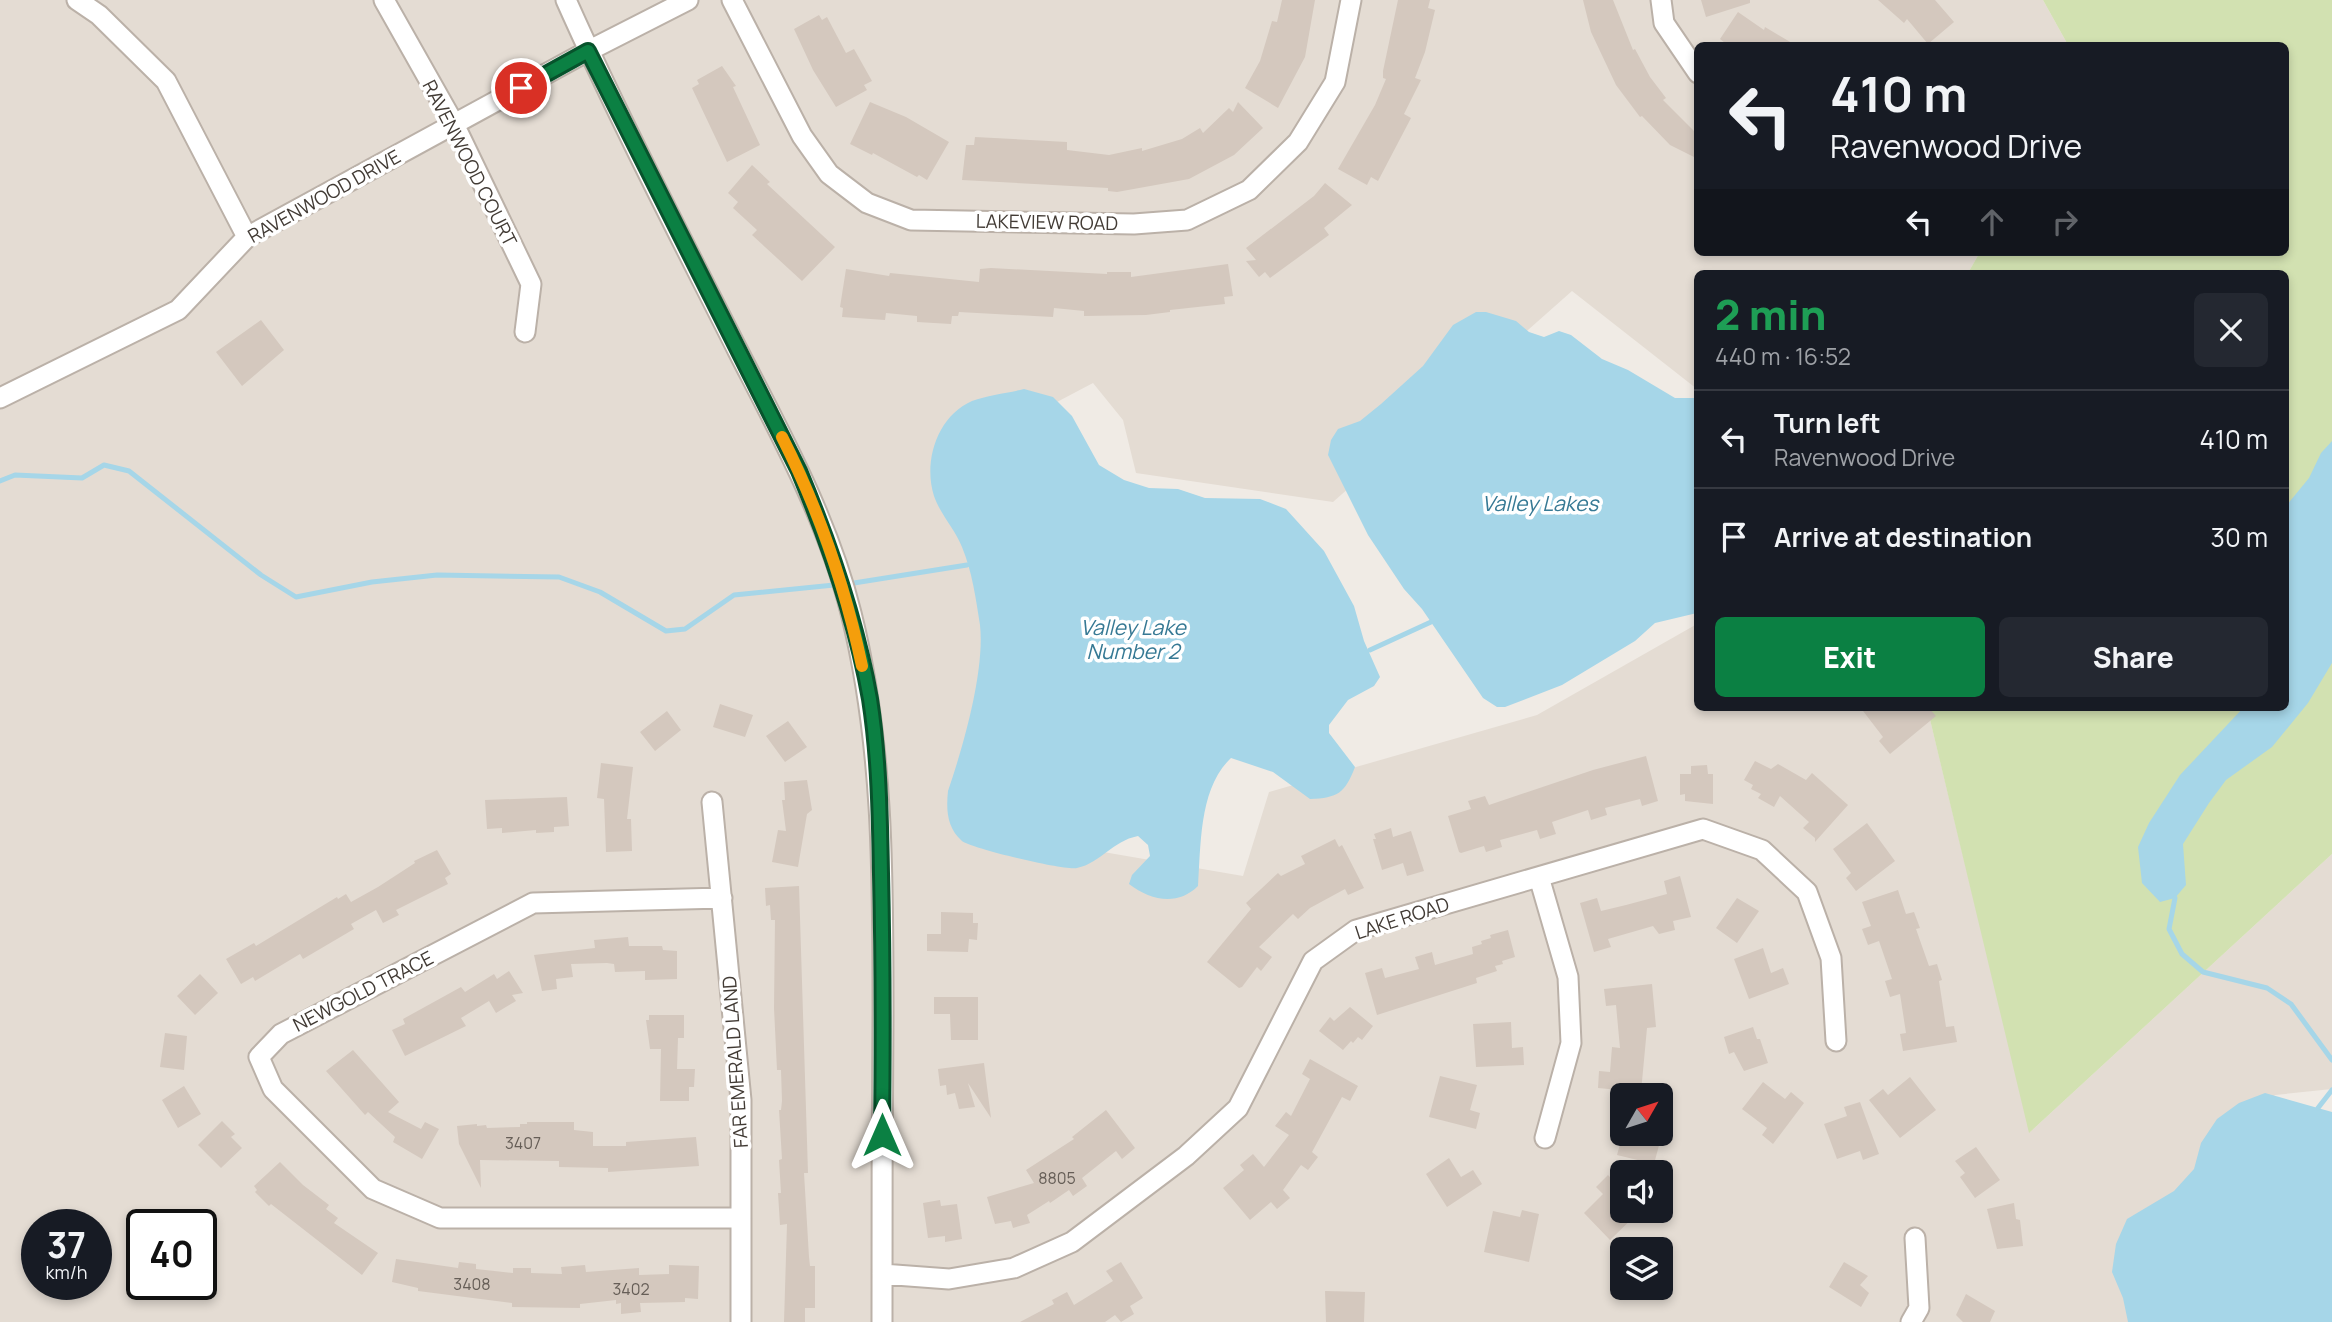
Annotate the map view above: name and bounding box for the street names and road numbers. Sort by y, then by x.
street label: RAVENWOOD COURT [417,75,524,251]
street label: RAVENWOOD DRIVE [243,143,405,249]
street label: LAKEVIEW ROAD [976,208,1118,236]
street label: LAKE ROAD [1351,891,1453,945]
street label: NEWGOLD TRACE [288,944,438,1038]
street label: FAR EMERALD LAND [716,975,754,1149]

